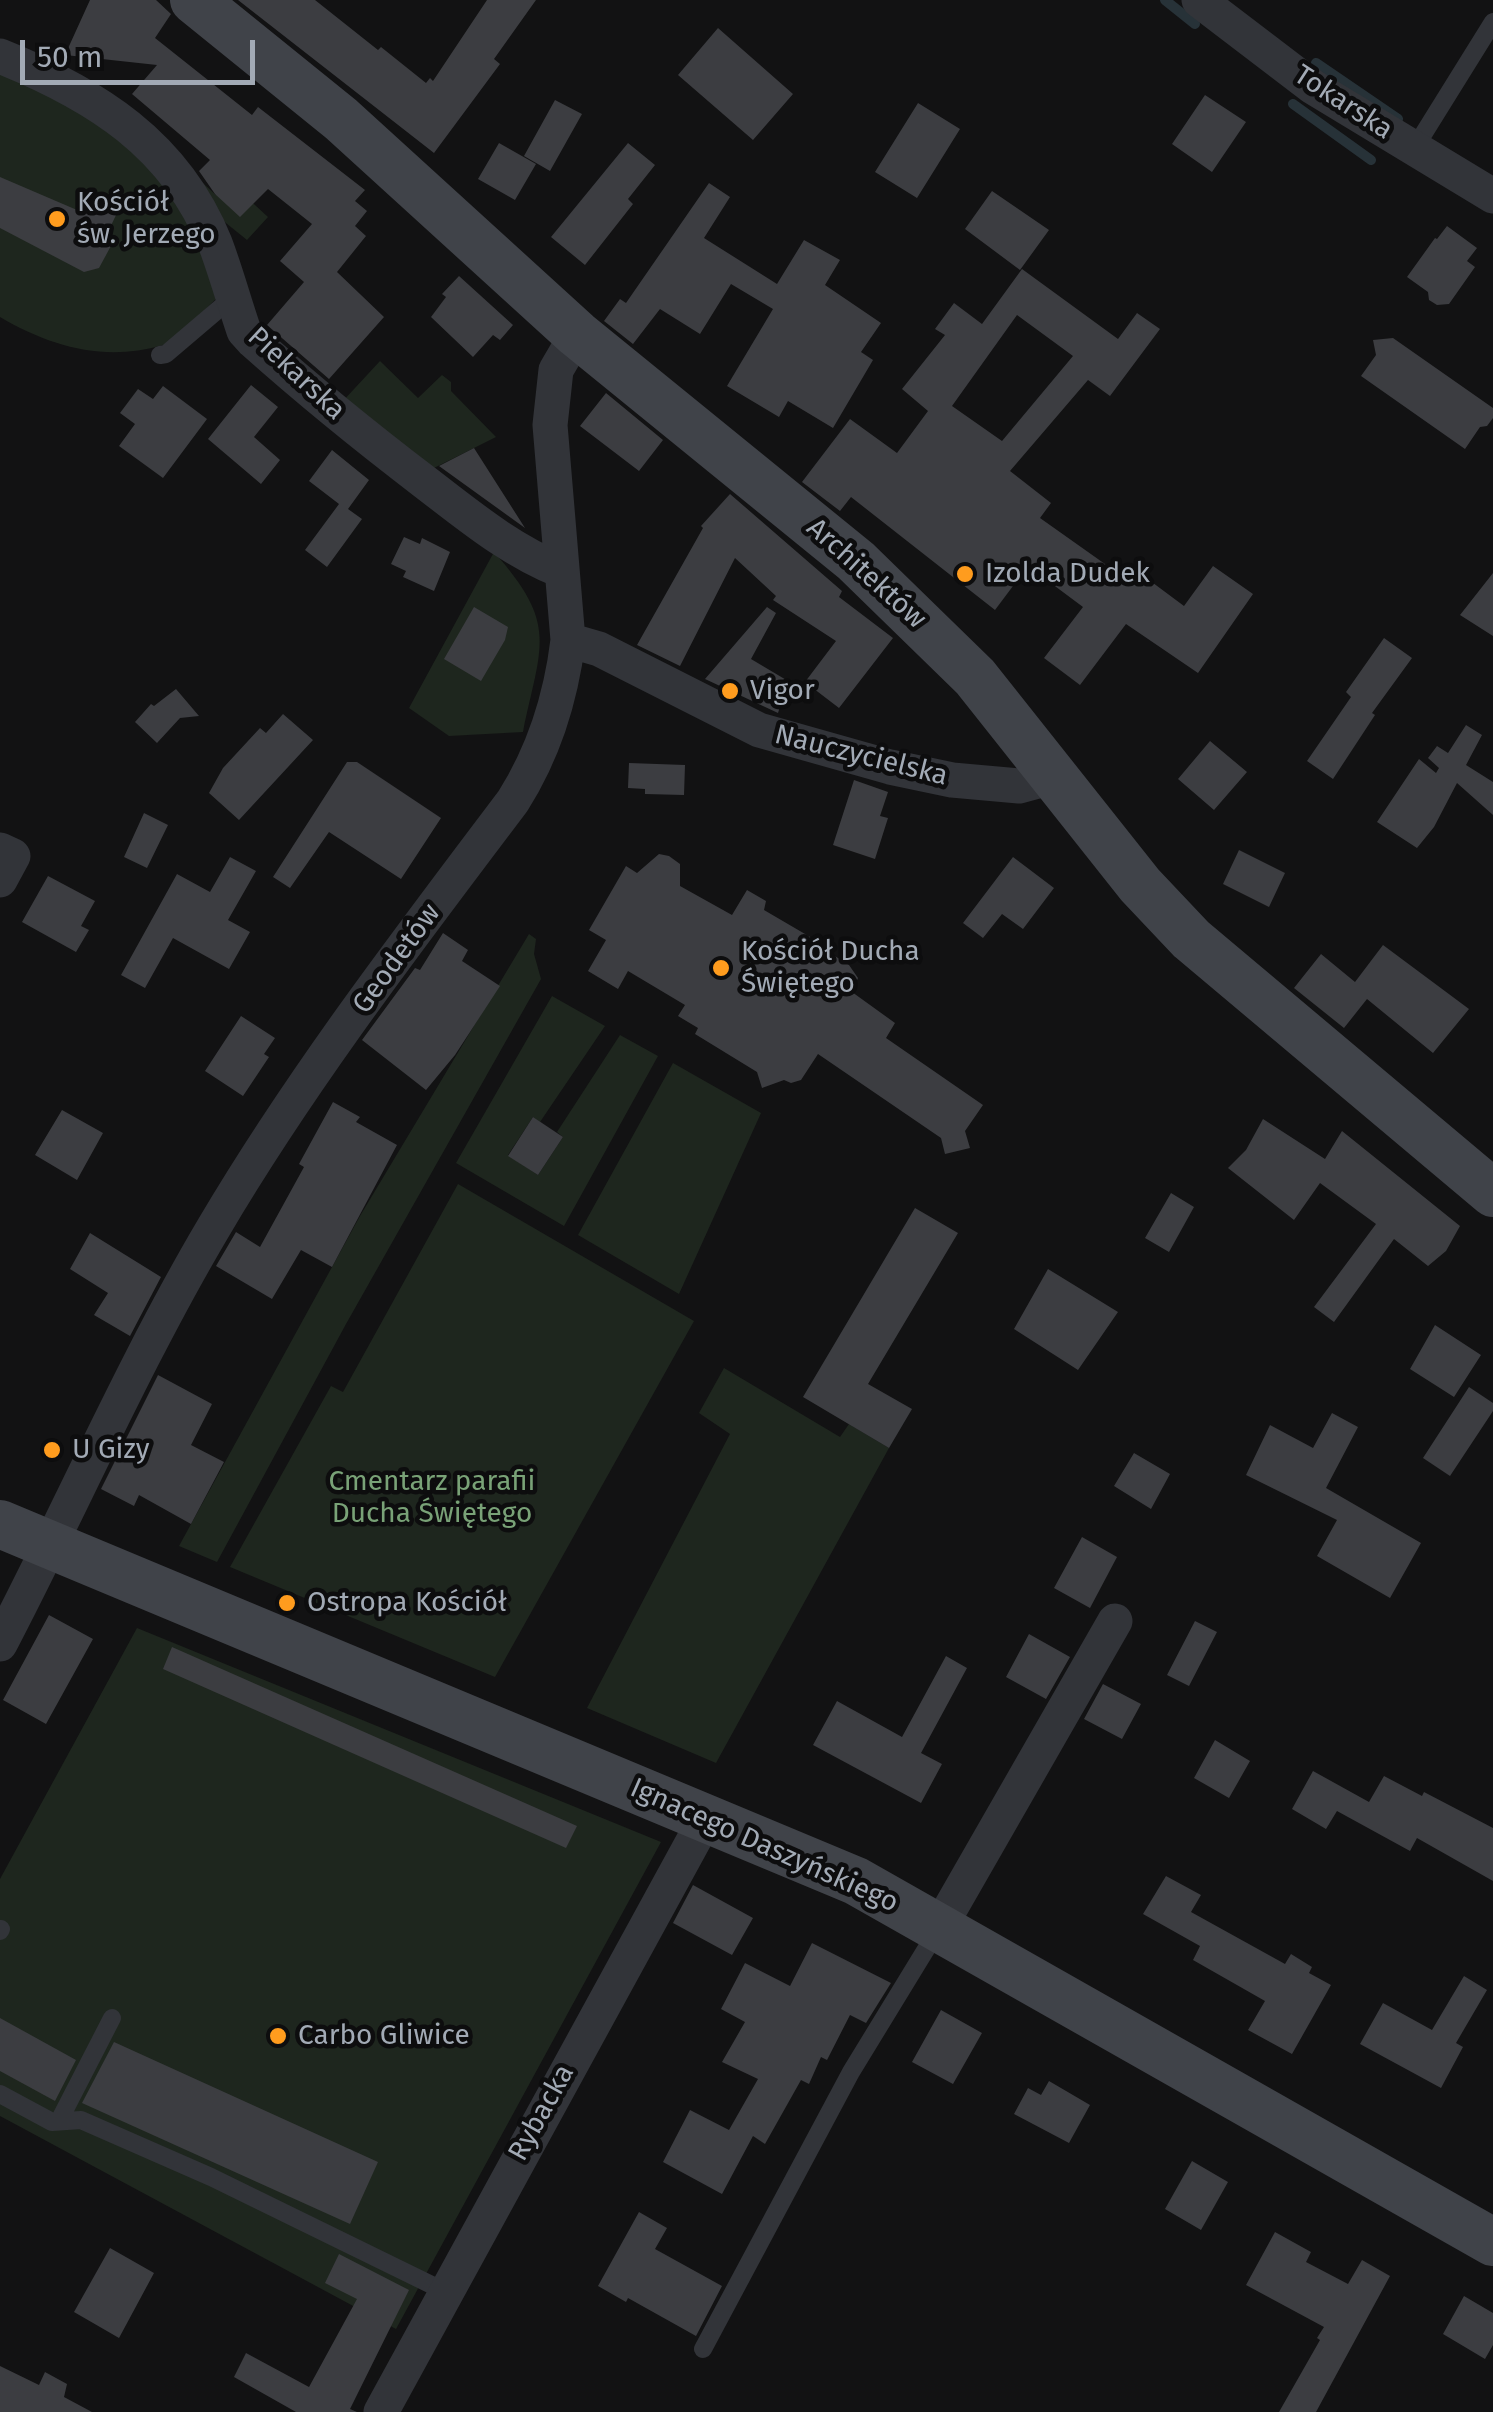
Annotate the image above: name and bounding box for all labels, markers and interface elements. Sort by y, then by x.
scale bar [25,20,260,82]
text: 50 m [37,39,102,75]
street label: Tokarska [1287,59,1399,147]
place label: Kościół św. Jerzego [77,186,216,252]
marker: Kościół św. Jerzego [46,208,68,230]
street label: Piekarska [240,320,352,428]
street label: Architektów [799,512,933,636]
place label: Izolda Dudek [985,557,1150,591]
marker: Izolda Dudek [954,563,976,585]
place label: Vigor [750,674,815,708]
marker: Vigor [719,680,741,702]
street label: Nauczycielska [771,718,951,794]
street label: Geodetów [346,898,448,1020]
place label: Kościół Ducha Świętego [741,935,920,1001]
marker: Kościół Ducha Świętego [710,957,732,979]
place label: U Gizy [72,1433,150,1467]
marker: U Gizy [41,1439,63,1461]
park label: Cmentarz parafii Ducha Świętego [329,1465,535,1531]
place label: Ostropa Kościół [307,1586,507,1620]
marker: Ostropa Kościół [276,1592,298,1614]
street label: Ignacego Daszyńskiego [625,1772,903,1920]
place label: Carbo Gliwice [298,2019,470,2053]
marker: Carbo Gliwice [267,2025,289,2047]
street label: Rybacka [502,2059,582,2167]

